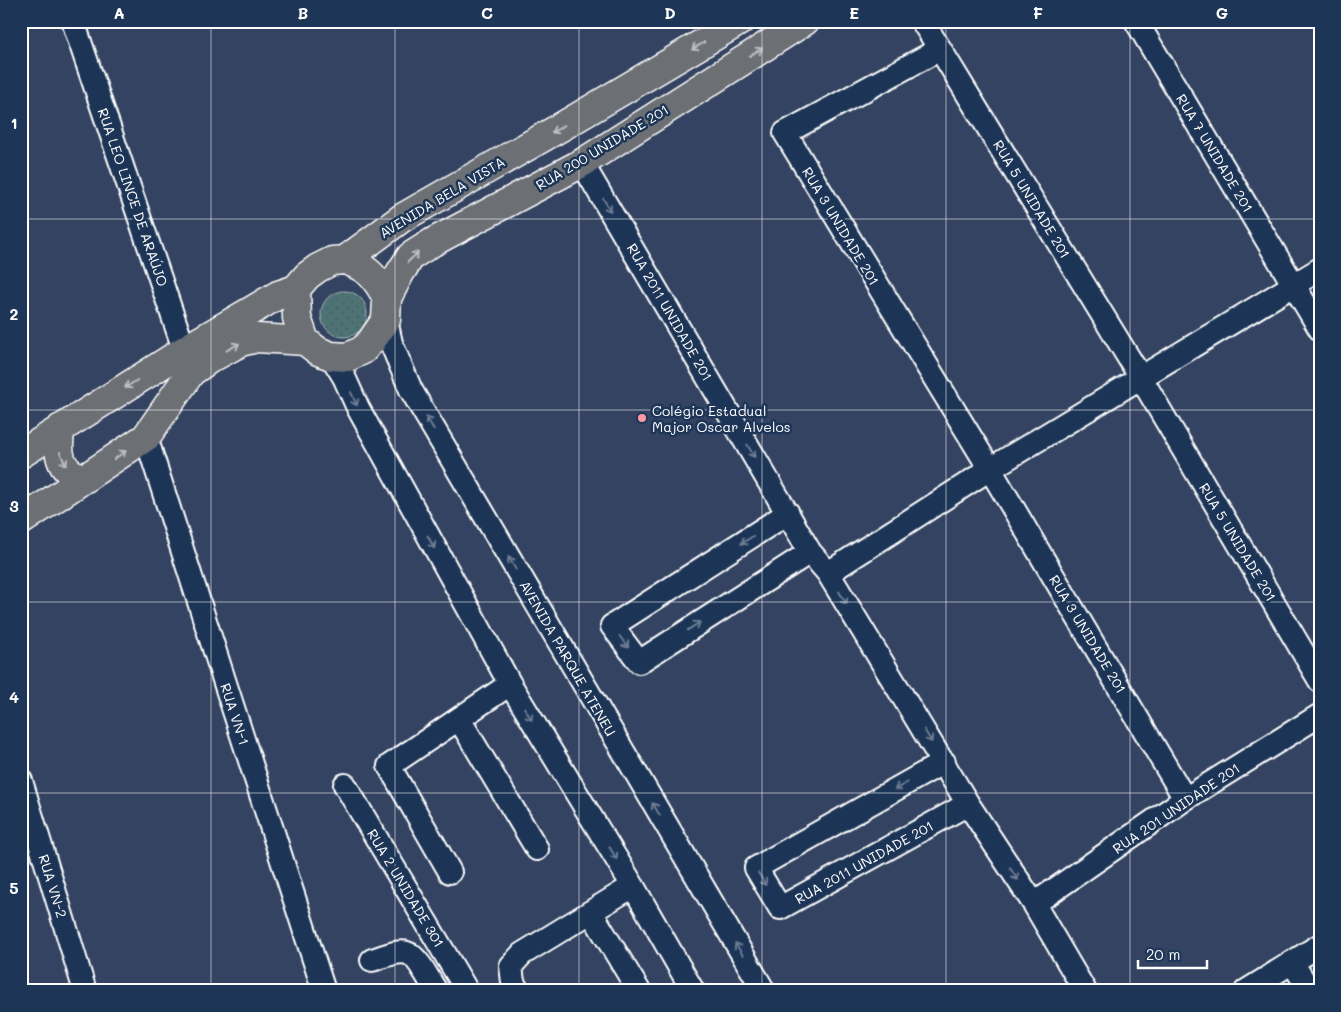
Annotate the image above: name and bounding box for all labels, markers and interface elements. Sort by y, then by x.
text: A [113,2,125,23]
text: B [298,2,308,23]
text: C [481,2,493,23]
text: D [664,2,676,23]
text: E [849,2,859,23]
text: F [1033,2,1043,23]
text: G [1216,2,1228,23]
one-way arrow [691,42,705,52]
one-way arrow [749,47,763,57]
street label: RUA 7 UNIDADE 201 [1172,90,1258,216]
street label: RUA 200 UNIDADE 201 [532,100,672,194]
street label: RUA LEO LINCE DE ARAÚJO [93,105,173,289]
text: 1 [10,112,18,133]
one-way arrow [551,124,565,134]
street label: RUA 5 UNIDADE 201 [989,136,1075,262]
street label: AVENIDA BELA VISTA [376,152,508,242]
street label: RUA 3 UNIDADE 201 [798,163,884,289]
one-way arrow [602,197,612,211]
street label: RUA 2011 UNIDADE 201 [623,240,717,384]
one-way arrow [407,251,419,263]
text: 2 [10,303,19,324]
one-way arrow [225,341,239,351]
one-way arrow [125,380,139,390]
one-way arrow [349,391,359,406]
place label: Colégio Estadual Major Oscar Alvelos [652,401,791,436]
marker: Colégio Estadual Major Oscar Alvelos [636,412,648,424]
one-way arrow [425,416,435,430]
one-way arrow [747,443,757,457]
one-way arrow [113,450,127,460]
one-way arrow [58,452,68,467]
street label: RUA 5 UNIDADE 201 [1195,479,1281,605]
text: 3 [9,495,19,516]
one-way arrow [427,534,437,548]
one-way arrow [740,534,754,545]
one-way arrow [507,556,517,571]
street label: RUA 3 UNIDADE 201 [1045,571,1131,697]
street label: AVENIDA PARQUE ATENEU [516,577,620,739]
one-way arrow [838,590,848,604]
one-way arrow [687,621,701,631]
one-way arrow [618,635,629,648]
street label: RUA VN-1 [216,681,254,747]
text: 4 [9,686,19,707]
one-way arrow [523,707,534,721]
one-way arrow [923,729,933,743]
street label: RUA 201 UNIDADE 201 [1109,758,1243,858]
one-way arrow [895,781,909,791]
one-way arrow [651,802,661,816]
street label: RUA 2011 UNIDADE 201 [791,816,937,908]
street label: RUA 2 UNIDADE 301 [363,825,449,951]
one-way arrow [608,845,618,859]
street label: RUA VN-2 [34,852,72,920]
one-way arrow [1009,867,1019,881]
one-way arrow [758,871,768,885]
text: 5 [9,877,19,898]
scale bar [1138,937,1207,969]
one-way arrow [733,943,743,957]
text: 20 m [1146,944,1180,964]

